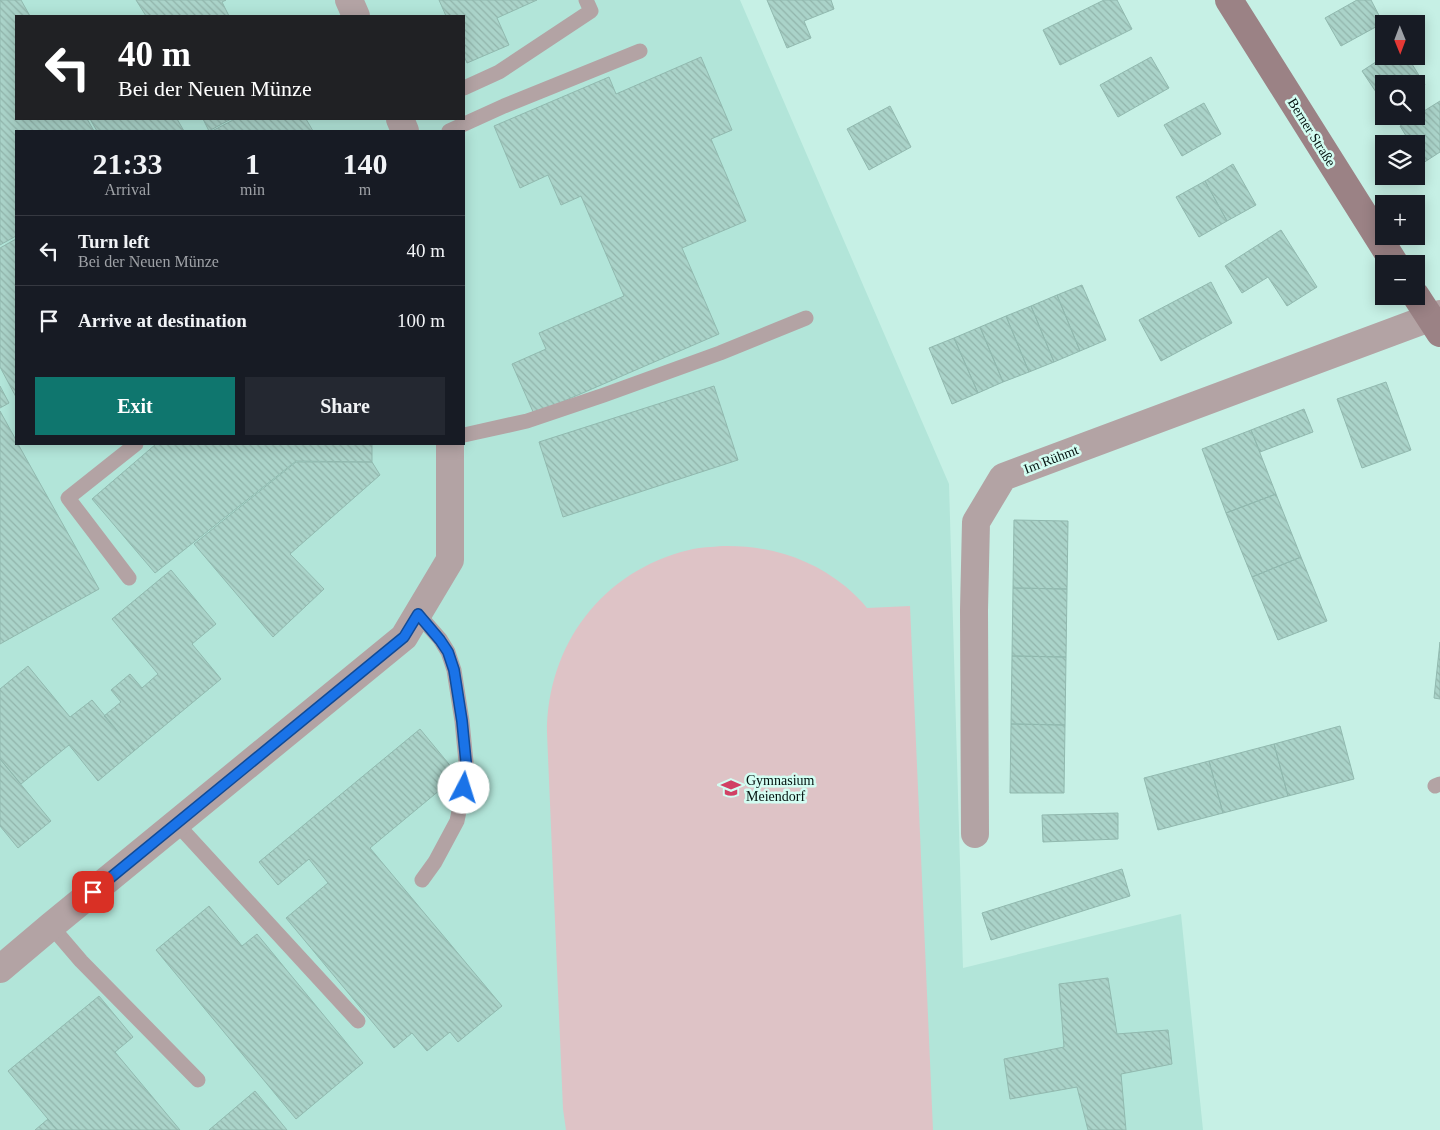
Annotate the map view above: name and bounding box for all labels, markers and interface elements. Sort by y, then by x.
north arrow [1375,15,1425,65]
map controls [1375,15,1425,305]
icon: left [35,35,100,100]
text: 40 m [118,35,191,74]
button: search [1375,75,1425,125]
text: Bei der Neuen Münze [118,76,312,101]
street label: Berner Straße [1285,95,1338,169]
button: layers [1375,135,1425,185]
text: 21:33 [93,147,163,180]
text: 1 [245,147,260,180]
text: 140 [342,147,387,180]
text: Arrival [104,181,151,198]
text: min [240,181,265,198]
text: m [359,181,371,198]
button: + [1375,195,1425,245]
text: Turn left [78,231,150,252]
icon: left [35,237,63,265]
text: 40 m [406,240,445,261]
text: Bei der Neuen Münze [78,253,219,270]
button: − [1375,255,1425,305]
icon: arrive [35,307,63,335]
text: Arrive at destination [78,310,247,331]
text: 100 m [397,310,445,331]
button: Exit [35,377,235,435]
button: Share [245,377,445,435]
street label: Im Rühmt [1022,442,1081,477]
position arrow [437,761,489,813]
place label: Gymnasium Meiendorf [746,773,815,804]
school or university icon: Gymnasium Meiendorf [720,777,742,799]
pin [72,871,114,913]
icon: arrive [79,878,107,906]

